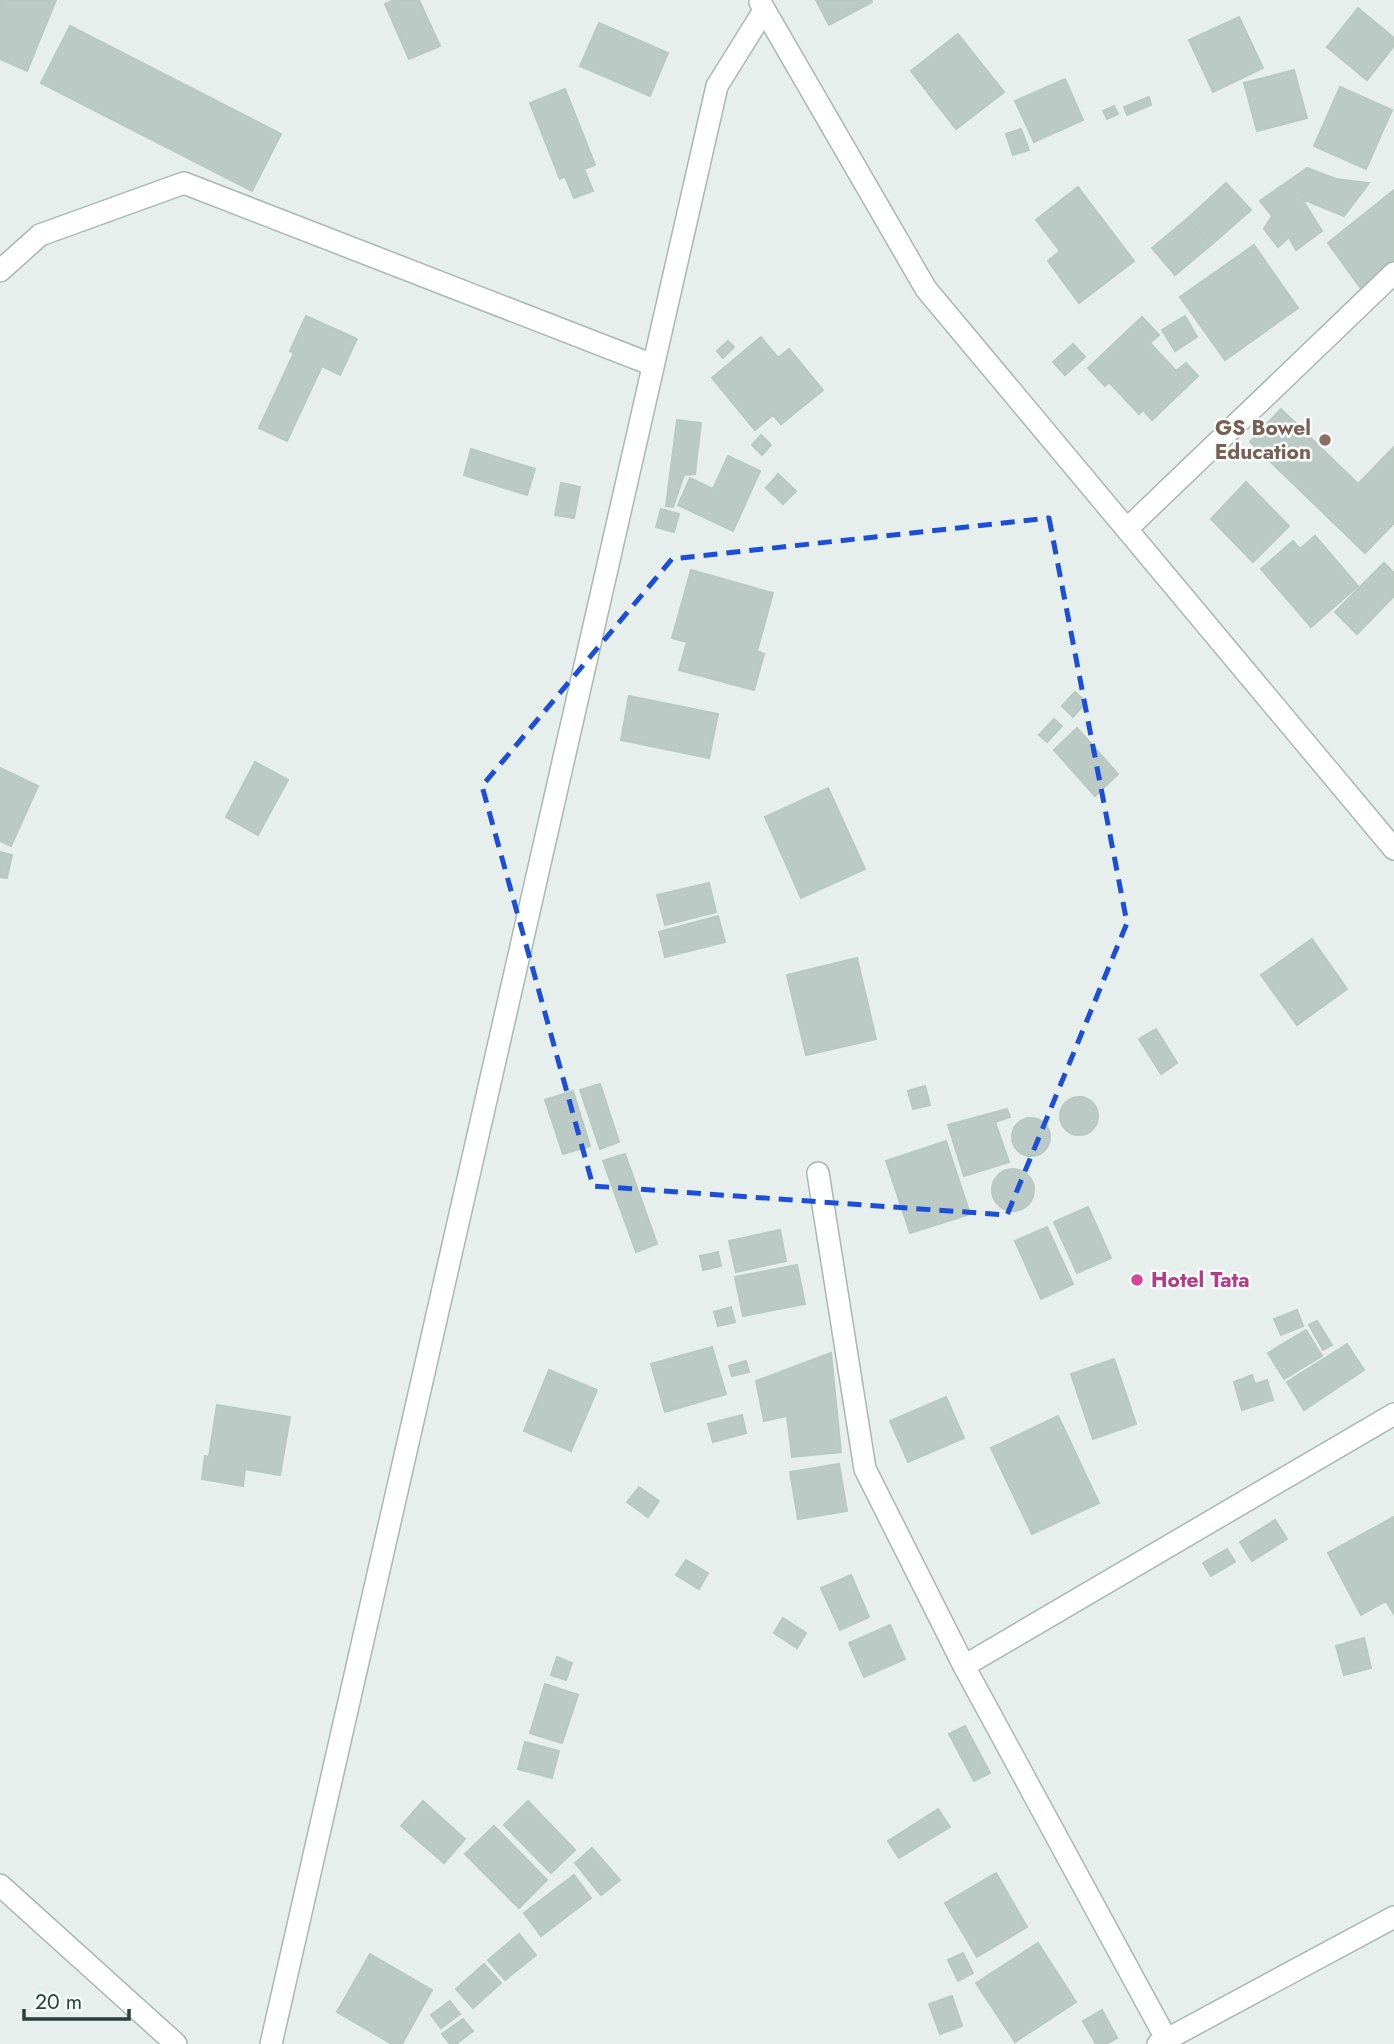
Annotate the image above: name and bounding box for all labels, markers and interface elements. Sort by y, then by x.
place label: GS Bowel Education [1215,413,1311,467]
marker: GS Bowel Education [1317,432,1333,448]
place label: Hotel Tata [1151,1265,1250,1295]
marker: Hotel Tata [1129,1272,1145,1288]
scale bar [24,1978,130,2022]
text: 20 m [35,1987,82,2017]

